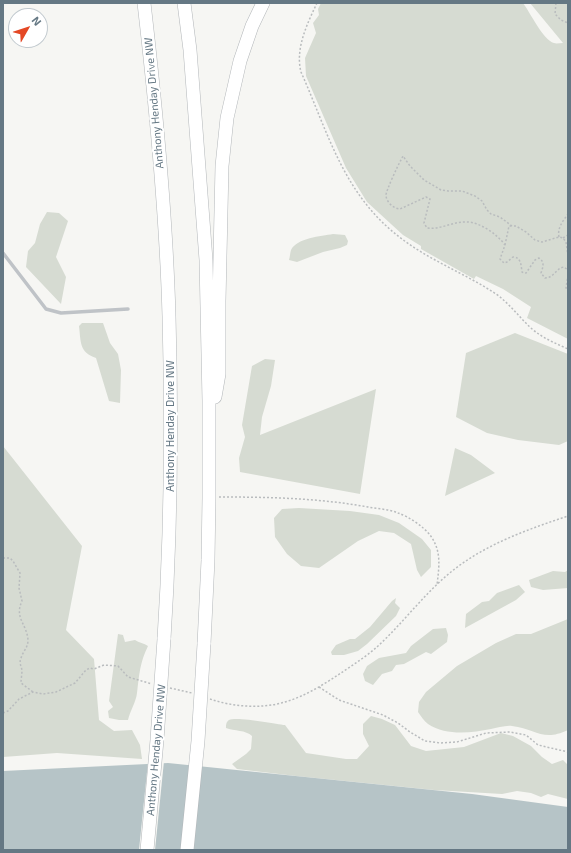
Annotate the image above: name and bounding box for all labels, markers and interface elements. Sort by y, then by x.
north arrow [8,8,48,48]
text: N [29,14,44,28]
street label: Anthony Henday Drive NW [142,37,166,169]
street label: Anthony Henday Drive NW [163,360,177,492]
street label: Anthony Henday Drive NW [144,684,168,816]

